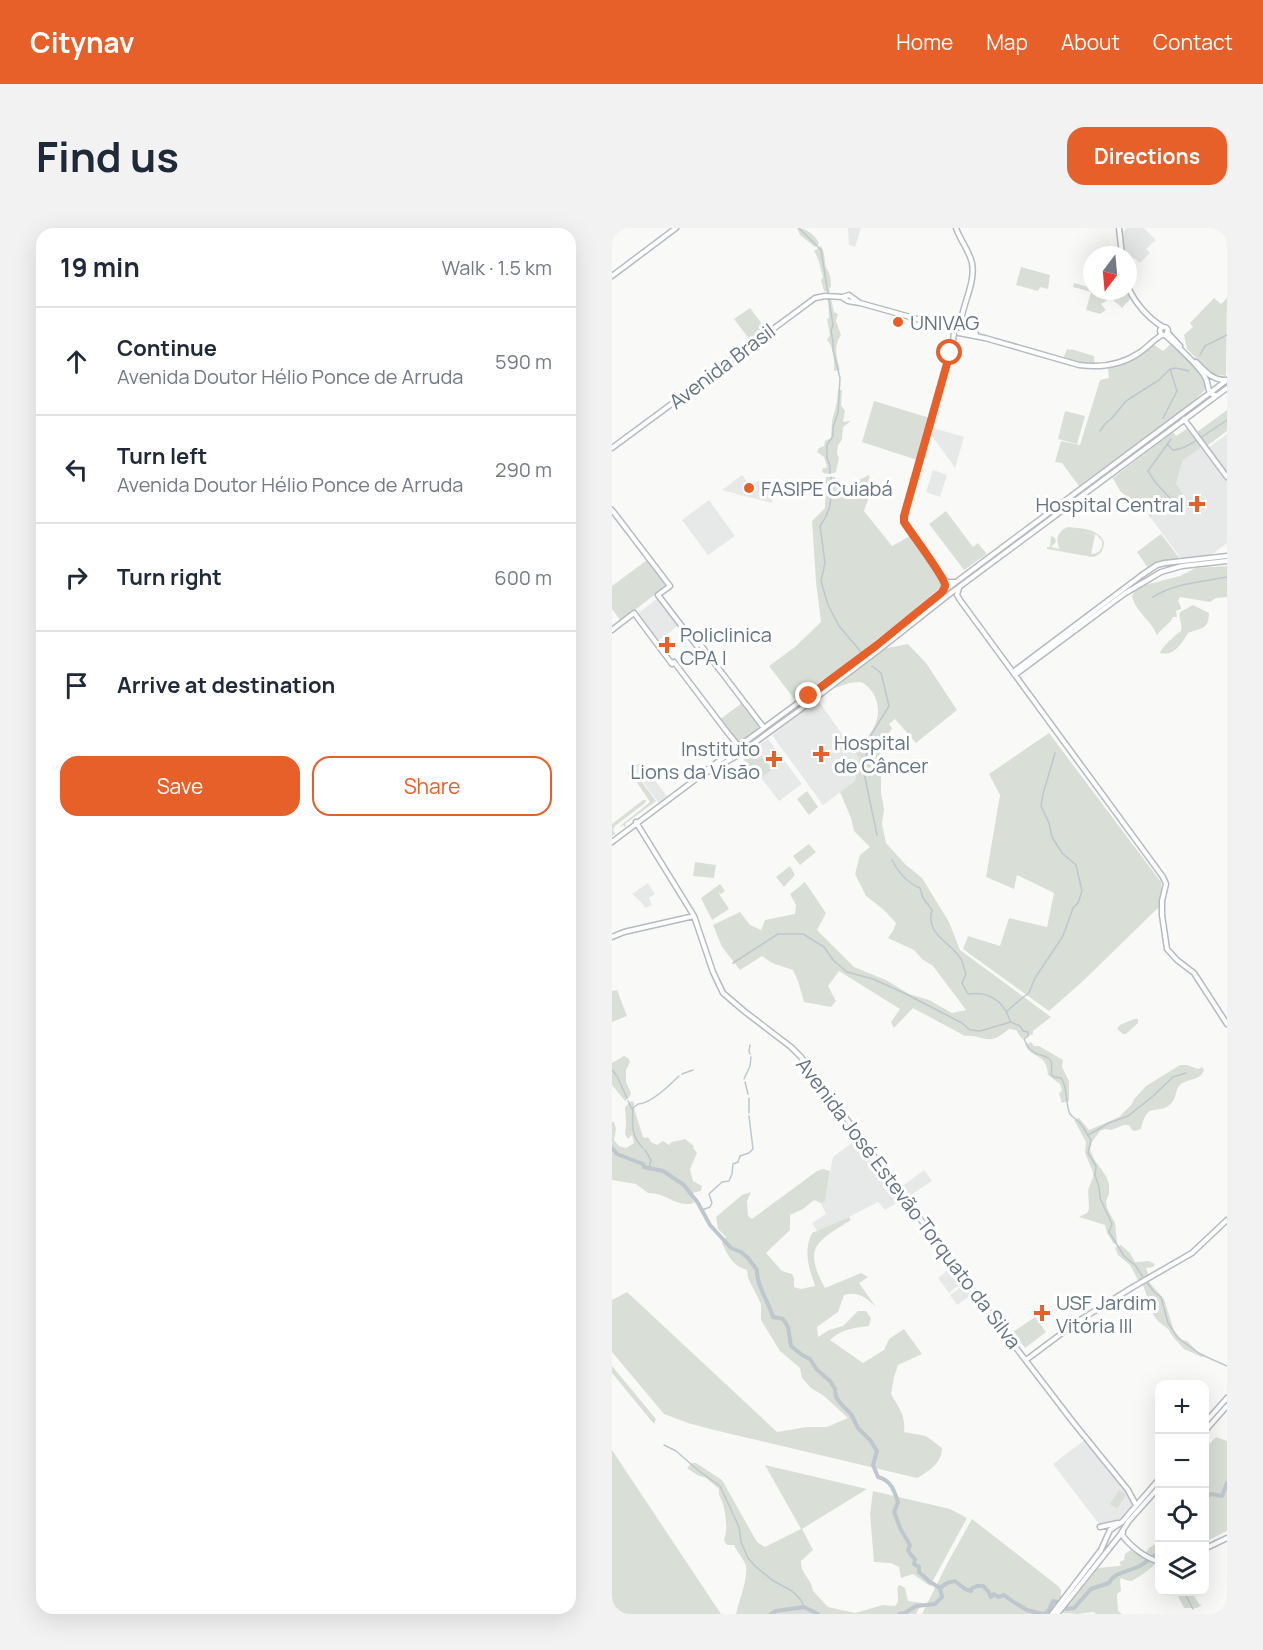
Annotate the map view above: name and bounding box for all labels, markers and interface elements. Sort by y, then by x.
text: Citynav [30,23,134,61]
text: Home [896,28,953,56]
text: Map [986,28,1028,56]
text: About [1061,28,1120,56]
text: Contact [1153,28,1233,56]
text: Find us [36,127,179,185]
button: Directions [1067,127,1227,185]
north arrow [1083,246,1137,300]
text: 19 min [60,249,140,285]
text: Walk · 1.5 km [441,254,552,281]
place label: UNIVAG [910,309,979,336]
marker: UNIVAG [891,315,905,329]
street label: Avenida Brasil [663,317,781,415]
text: Continue [117,333,217,363]
route start [936,339,962,365]
icon: ahead [60,345,93,378]
text: 590 m [495,348,552,375]
text: Avenida Doutor Hélio Ponce de Arruda [117,363,463,390]
text: Turn left [117,441,207,471]
icon: left [60,453,93,486]
text: 290 m [495,456,552,483]
text: Avenida Doutor Hélio Ponce de Arruda [117,471,463,498]
place label: FASIPE Cuiabá [761,475,893,502]
marker: FASIPE Cuiabá [742,481,756,495]
place label: Hospital Central [1036,491,1184,518]
marker: Hospital Central [1188,495,1206,513]
icon: right [60,561,93,594]
text: Turn right [117,562,222,592]
text: 600 m [494,564,552,591]
place label: Policlinica CPA I [680,621,772,671]
marker: Policlinica CPA I [658,636,676,654]
icon: arrive [60,669,93,702]
text: Arrive at destination [117,670,335,700]
route end [795,682,821,708]
place label: Hospital de Câncer [834,729,928,779]
place label: Instituto Lions da Visão [630,735,760,785]
marker: Hospital de Câncer [812,745,830,763]
marker: Instituto Lions da Visão [765,750,783,768]
button: Save [60,756,300,816]
button: Share [312,756,552,816]
street label: Avenida José Estevão Torquato da Silva [790,1052,1028,1354]
place label: USF Jardim Vitória III [1056,1289,1157,1339]
marker: USF Jardim Vitória III [1033,1304,1051,1322]
map controls [1155,1380,1209,1596]
button: + [1155,1380,1209,1434]
button: − [1155,1434,1209,1488]
button: locate [1155,1488,1209,1542]
button: layers [1155,1542,1209,1596]

